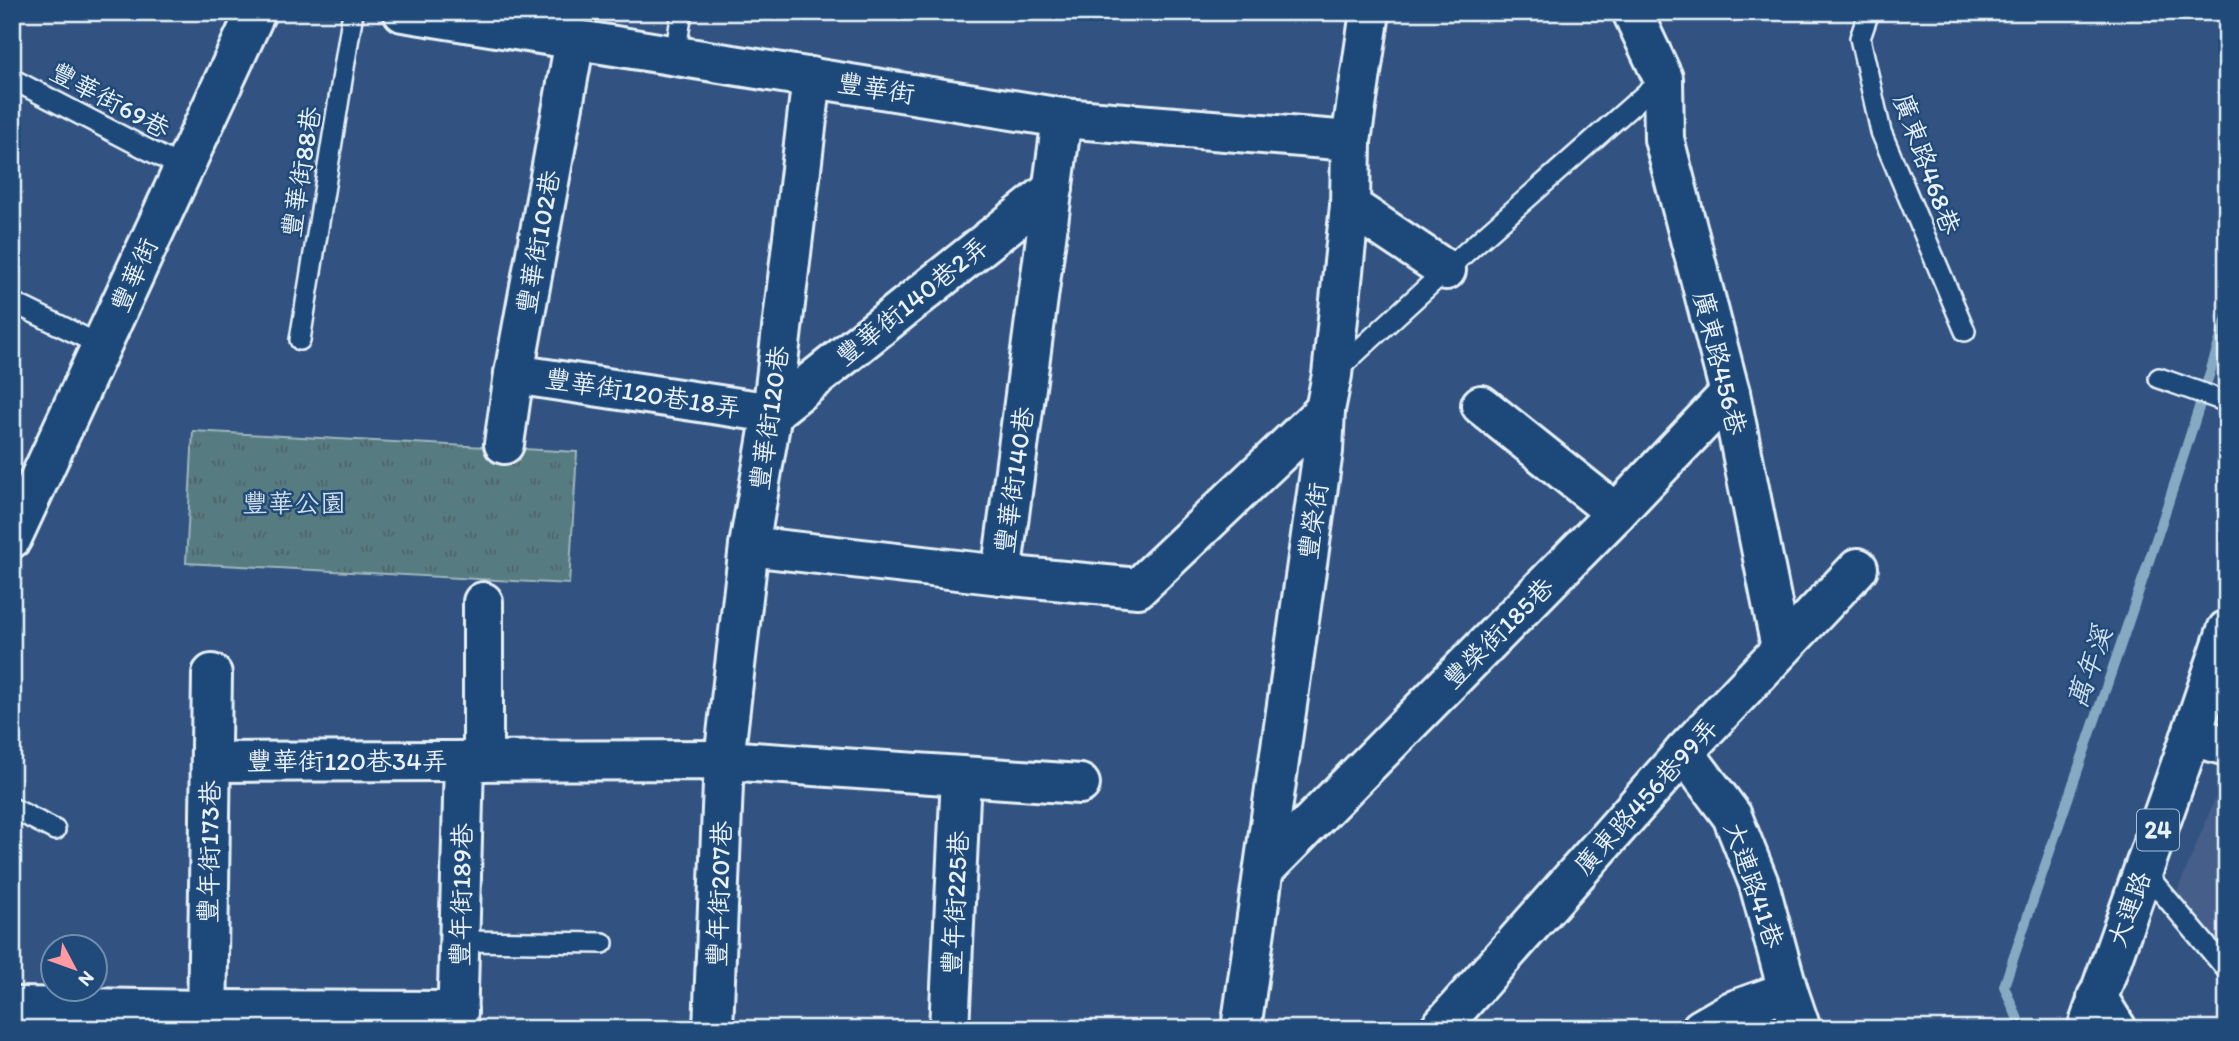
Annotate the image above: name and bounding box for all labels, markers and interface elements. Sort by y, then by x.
street label: 豐華街69巷 [44,55,176,145]
street label: 豐華街 [835,66,917,110]
street label: 廣東路468巷 [1887,89,1967,239]
street label: 豐華街88巷 [275,104,327,240]
street label: 豐華街102巷 [510,167,566,317]
street label: 豐華街140巷2弄 [829,230,995,372]
street label: 豐華街 [104,233,164,317]
street label: 廣東路456巷 [1687,288,1753,438]
street label: 豐華街120巷 [743,344,795,492]
street label: 豐華街120巷18弄 [543,362,743,424]
street label: 豐華街140巷 [988,405,1040,555]
street label: 豐榮街 [1292,480,1334,562]
park label: 豐華公園 [242,487,346,519]
street label: 豐榮街185巷 [1436,571,1560,695]
water label: 萬年溪 [2059,620,2119,712]
street label: 廣東路456巷99弄 [1567,711,1725,881]
street label: 豐華街120巷34弄 [246,745,448,777]
street label: 豐年街173巷 [192,780,226,924]
road number: 24 [2137,810,2179,850]
street label: 大連路41巷 [1717,818,1791,952]
street label: 豐年街207巷 [700,820,738,968]
street label: 豐年街189巷 [444,823,478,967]
street label: 豐年街225巷 [935,830,975,976]
street label: 大連路 [2101,867,2157,951]
north arrow [38,932,108,1002]
text: N [74,966,99,991]

